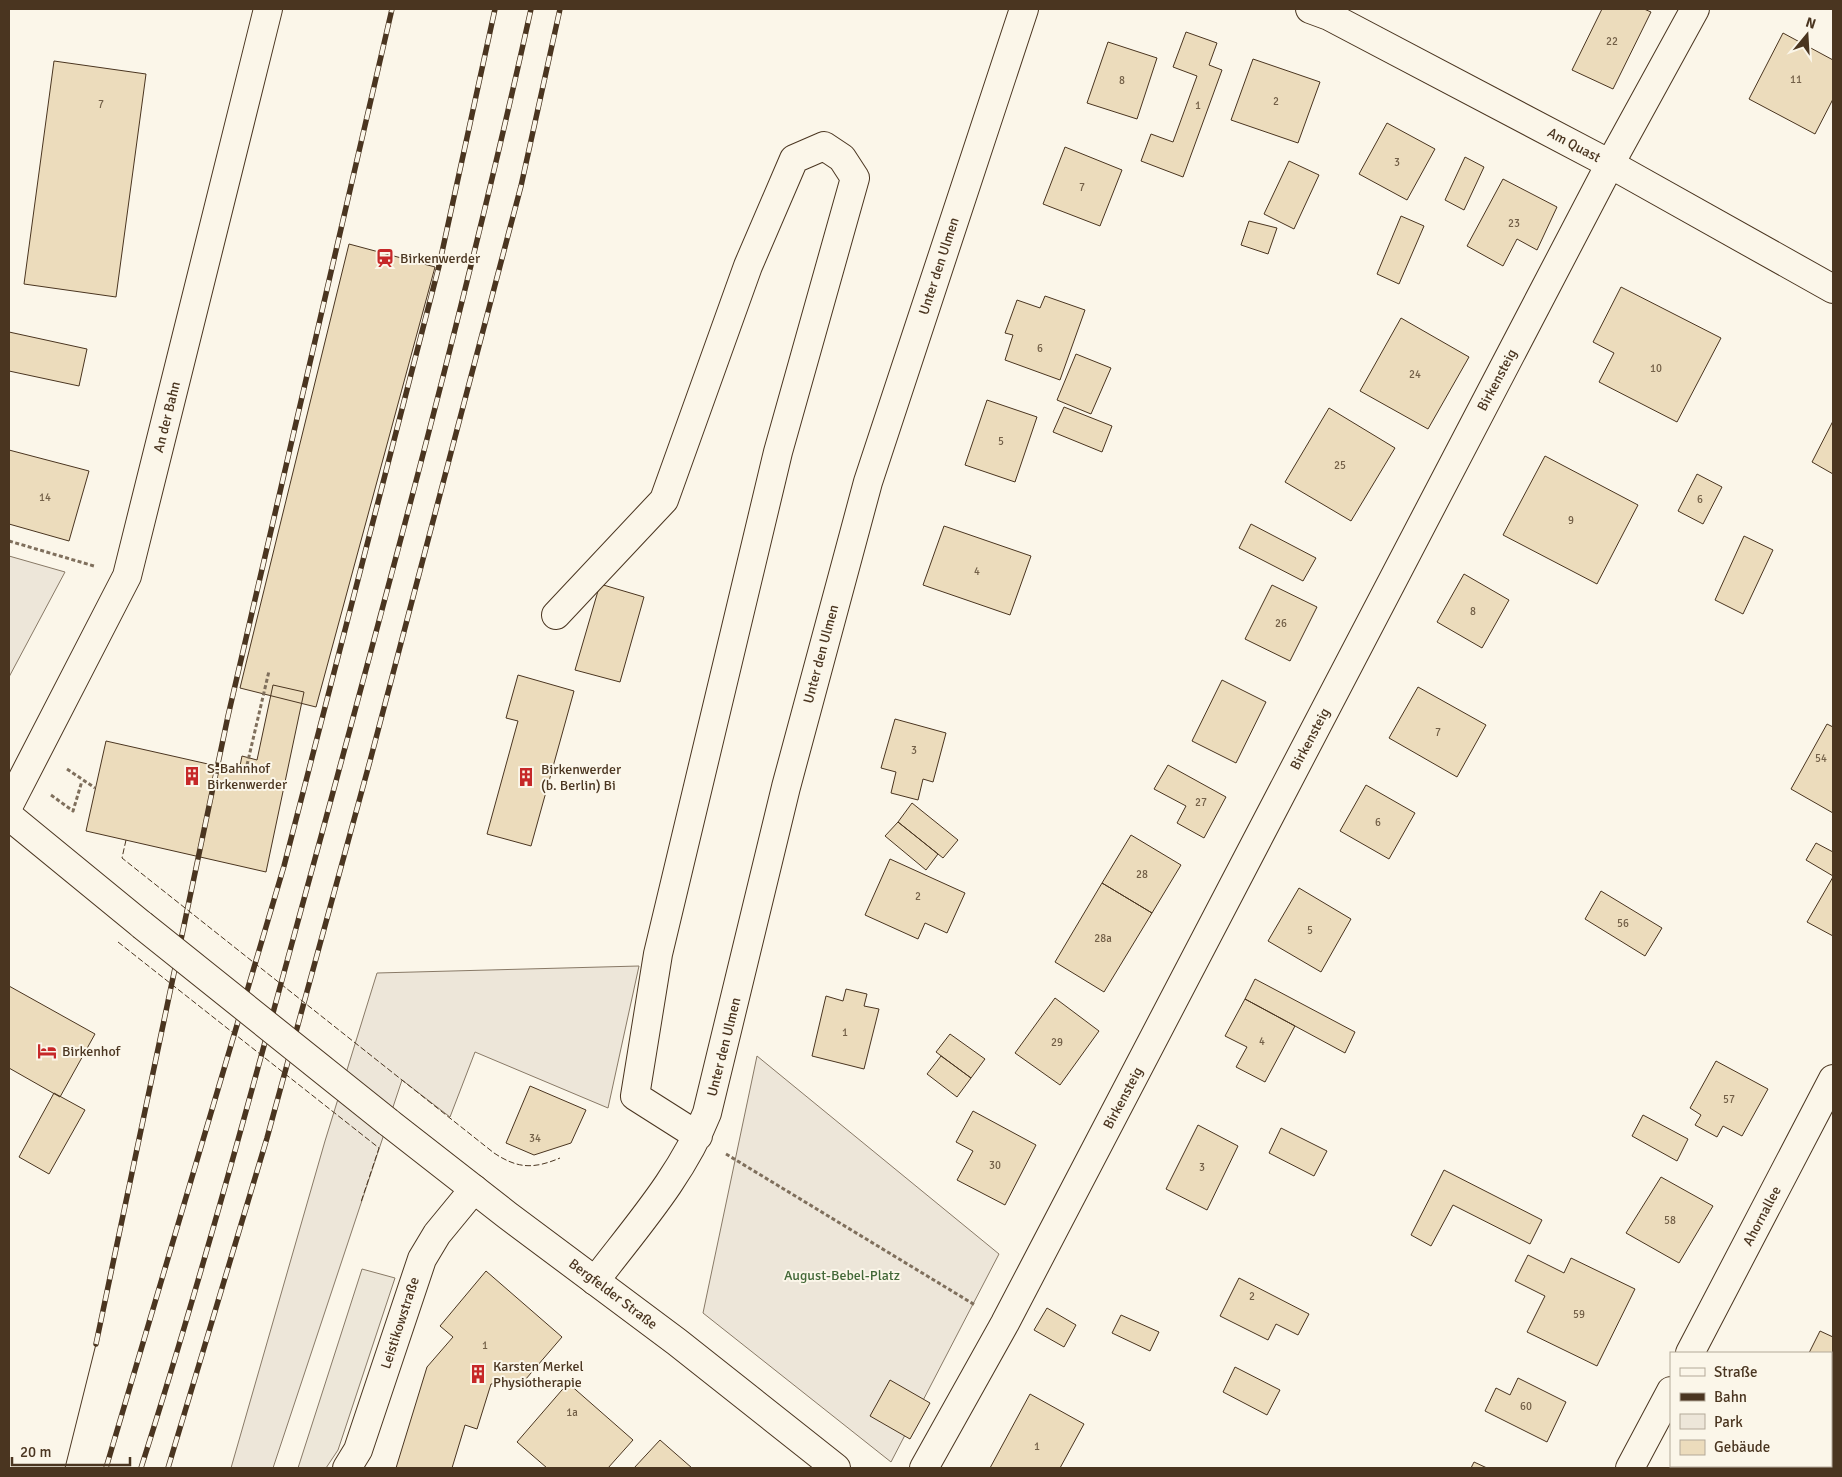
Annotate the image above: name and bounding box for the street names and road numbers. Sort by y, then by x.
street label: Am Quast [1545,124,1604,166]
street label: Unter den Ulmen [915,215,963,317]
street label: Birkensteig [1474,346,1520,414]
street label: An der Bahn [150,380,184,454]
street label: Unter den Ulmen [800,603,842,705]
street label: Birkensteig [1287,705,1333,773]
street label: Unter den Ulmen [703,996,745,1098]
street label: Birkensteig [1100,1064,1146,1132]
street label: Ahornallee [1739,1183,1785,1249]
street label: Bergfelder Straße [565,1255,661,1333]
street label: Leistikowstraße [377,1275,423,1371]

